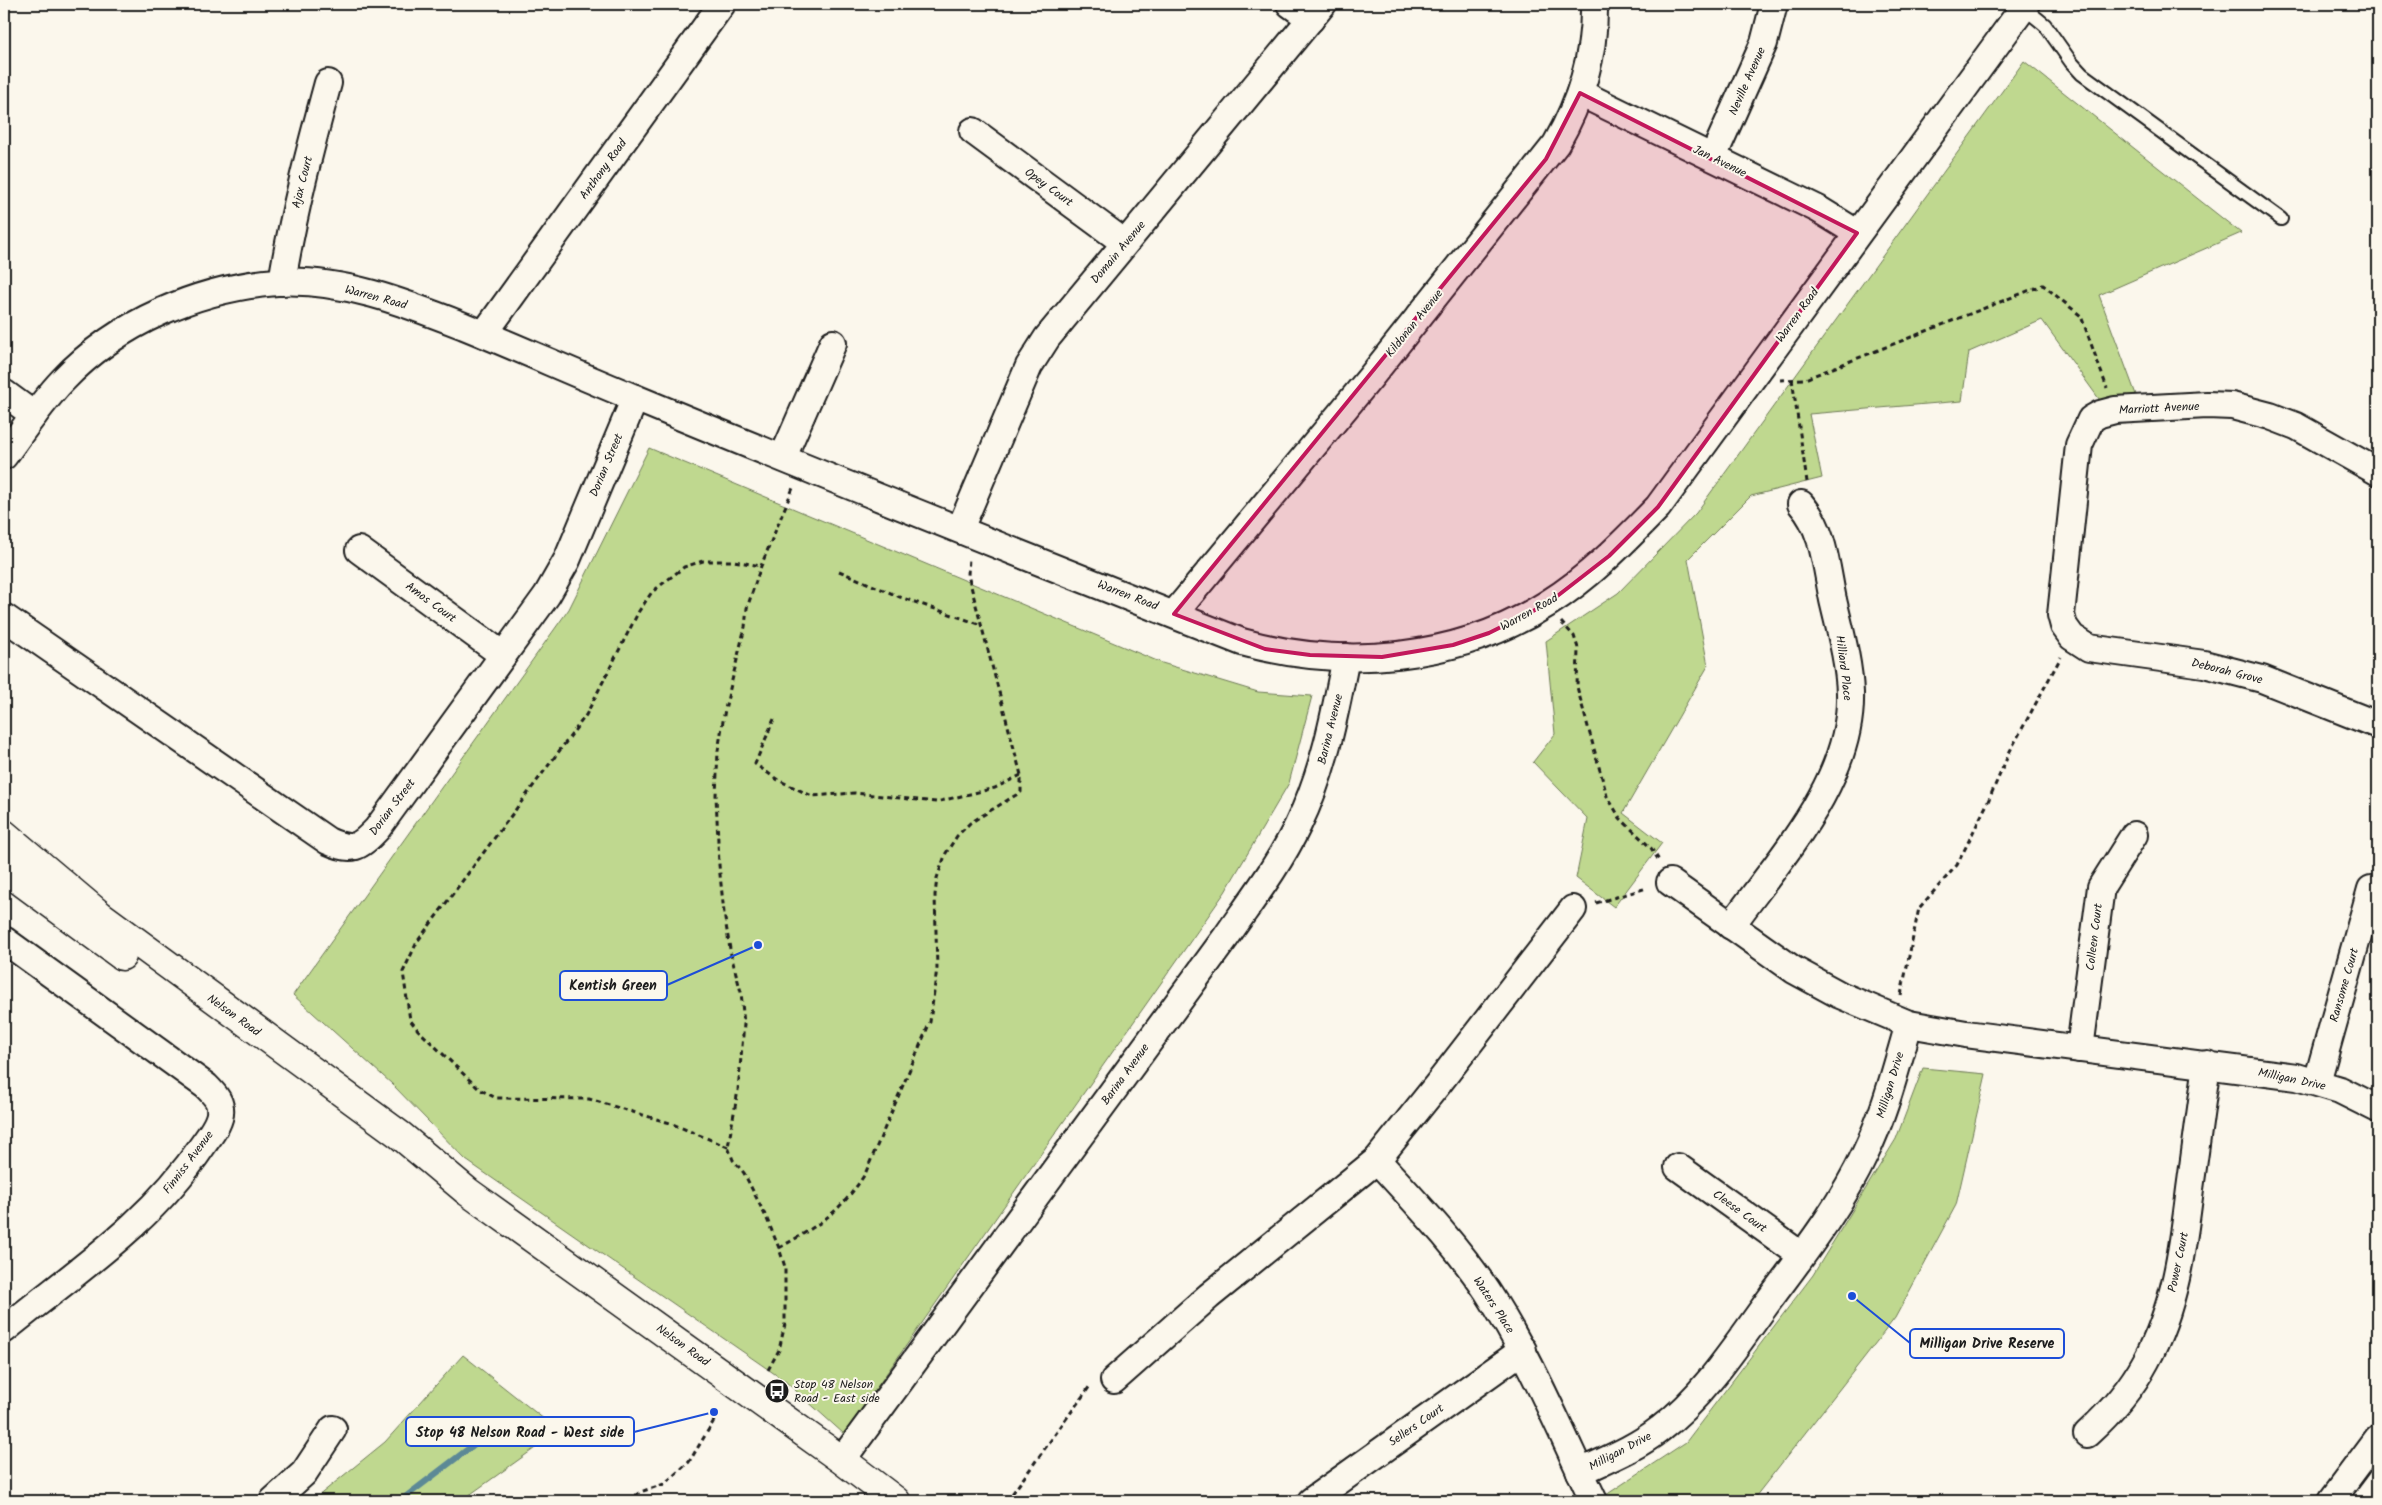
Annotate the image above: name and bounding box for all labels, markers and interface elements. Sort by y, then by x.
street label: Neville Avenue [1724,44,1771,118]
street label: Anthony Road [575,134,633,204]
street label: Jan Avenue [1690,140,1750,183]
street label: Ajax Court [287,154,318,210]
street label: Opey Court [1020,163,1077,212]
street label: Domain Avenue [1086,216,1151,288]
street label: Warren Road [343,280,410,315]
street label: Warren Road [1771,283,1824,347]
street label: Kildonan Avenue [1381,285,1448,361]
street label: Marriott Avenue [2118,397,2200,420]
street label: Dorian Street [585,430,628,500]
street label: Warren Road [1095,575,1162,616]
street label: Amos Court [401,577,461,628]
street label: Warren Road [1497,588,1563,636]
street label: Hilliard Place [1830,634,1857,702]
street label: Deborah Grove [2189,653,2265,690]
street label: Barina Avenue [1313,691,1349,766]
street label: Dorian Street [365,774,420,840]
street label: Colleen Court [2081,902,2108,972]
street label: Ransome Court [2325,945,2364,1024]
callout: Kentish Green [560,971,667,1000]
text: Kentish Green [569,975,657,997]
street label: Nelson Road [203,989,265,1042]
street label: Barina Avenue [1096,1039,1155,1109]
street label: Milligan Drive [1871,1049,1910,1121]
street label: Milligan Drive [2256,1063,2328,1096]
street label: Finniss Avenue [158,1126,219,1198]
street label: Cleese Court [1709,1185,1771,1238]
street label: Power Court [2163,1230,2194,1294]
street label: Waters Place [1468,1273,1520,1338]
street label: Nelson Road [652,1319,714,1372]
callout: Milligan Drive Reserve [1910,1329,2064,1358]
text: Milligan Drive Reserve [1920,1333,2055,1355]
place label: Stop 48 Nelson Road - East side [794,1375,880,1408]
bus stop icon: Stop 48 Nelson Road - East side [764,1378,790,1404]
street label: Sellers Court [1385,1399,1448,1452]
callout: Stop 48 Nelson Road - West side [406,1417,634,1446]
text: Stop 48 Nelson Road - West side [416,1422,624,1444]
street label: Milligan Drive [1585,1427,1656,1476]

